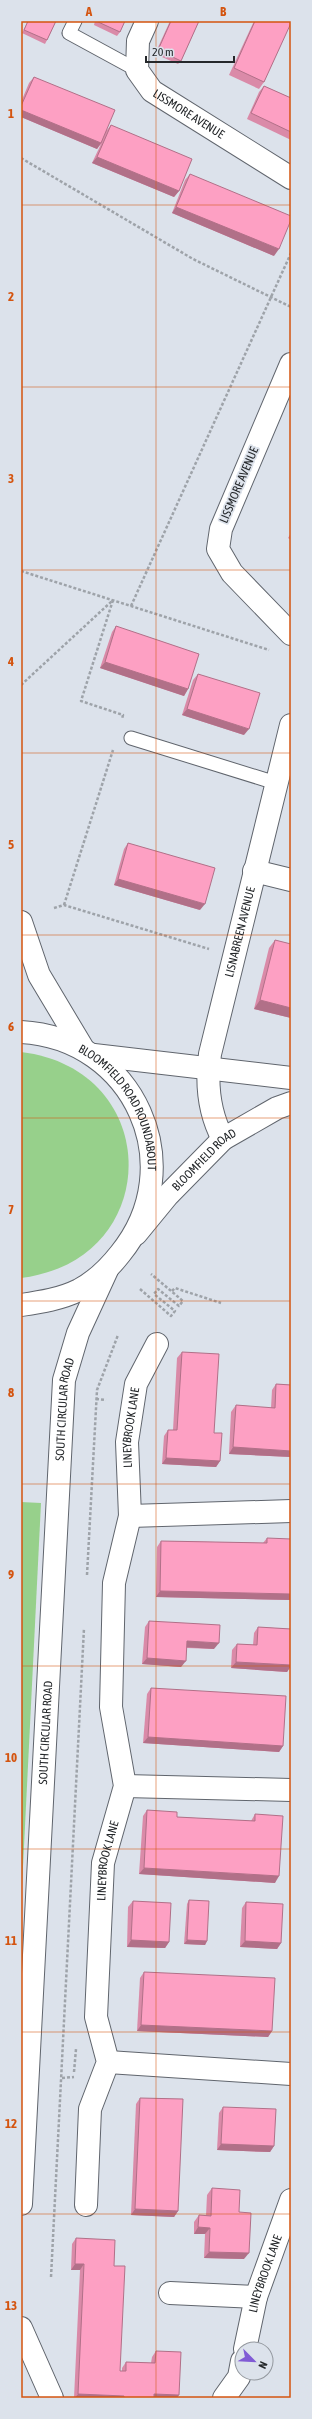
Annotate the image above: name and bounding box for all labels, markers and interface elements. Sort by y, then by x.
text: A [85,4,93,19]
text: B [220,4,227,19]
scale bar [146,38,234,64]
text: 20 m [152,45,174,59]
street label: LISSMORE AVENUE [150,86,227,142]
text: 1 [8,106,14,121]
text: 2 [8,289,14,304]
street label: LISSMORE AVENUE [217,445,261,525]
text: 3 [8,471,14,486]
text: 4 [7,654,14,669]
text: 5 [8,837,14,852]
street label: LISNABREEN AVENUE [222,886,258,979]
text: 6 [8,1019,14,1034]
street label: BLOOMFIELD ROAD ROUNDABOUT [76,1042,159,1172]
street label: BLOOMFIELD ROAD [169,1126,239,1194]
text: 7 [8,1202,14,1217]
street label: SOUTH CIRCULAR ROAD [53,1356,77,1461]
text: 8 [8,1385,14,1400]
street label: LINEYBROOK LANE [120,1386,142,1468]
text: 9 [8,1567,14,1582]
street label: SOUTH CIRCULAR ROAD [36,1680,55,1785]
text: 10 [5,1750,17,1765]
street label: LINEYBROOK LANE [94,1819,122,1901]
text: 11 [5,1933,17,1948]
text: 12 [5,2116,17,2131]
street label: LINEYBROOK LANE [246,2233,285,2314]
text: 13 [5,2298,17,2313]
north arrow [234,2341,274,2381]
text: N [256,2360,270,2370]

